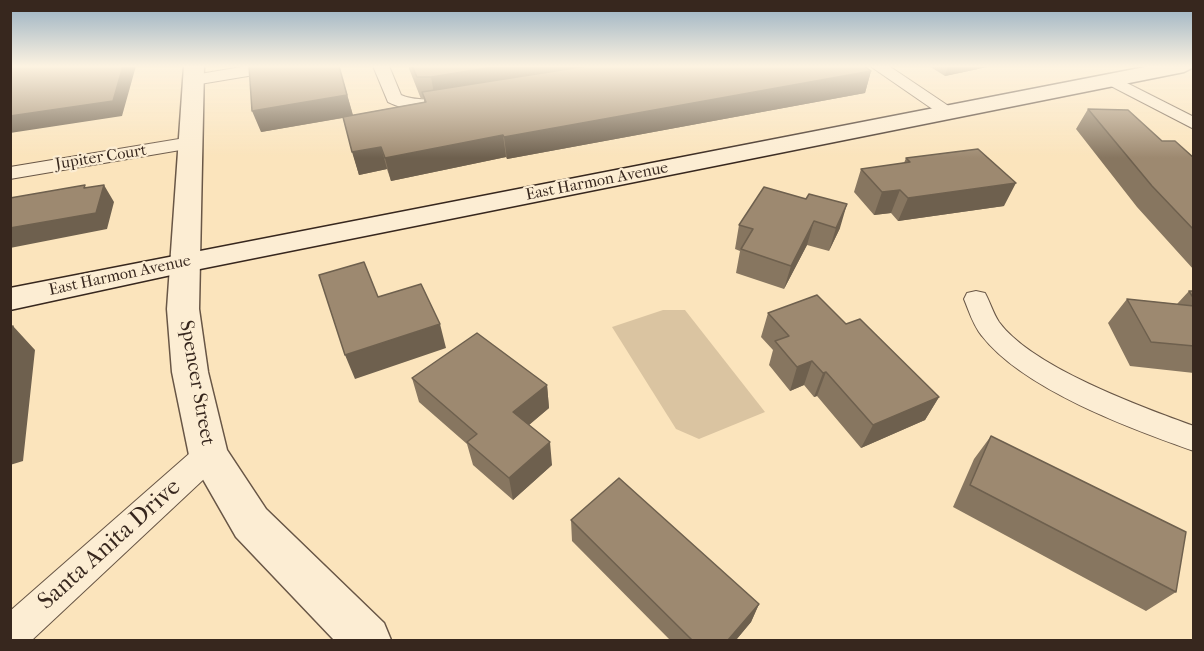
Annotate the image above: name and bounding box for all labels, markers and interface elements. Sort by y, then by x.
street label: Jupiter Court [54,141,148,175]
street label: East Harmon Avenue [524,159,670,205]
street label: East Harmon Avenue [47,252,193,300]
street label: Spencer Street [173,318,219,448]
street label: Santa Anita Drive [33,473,187,617]

